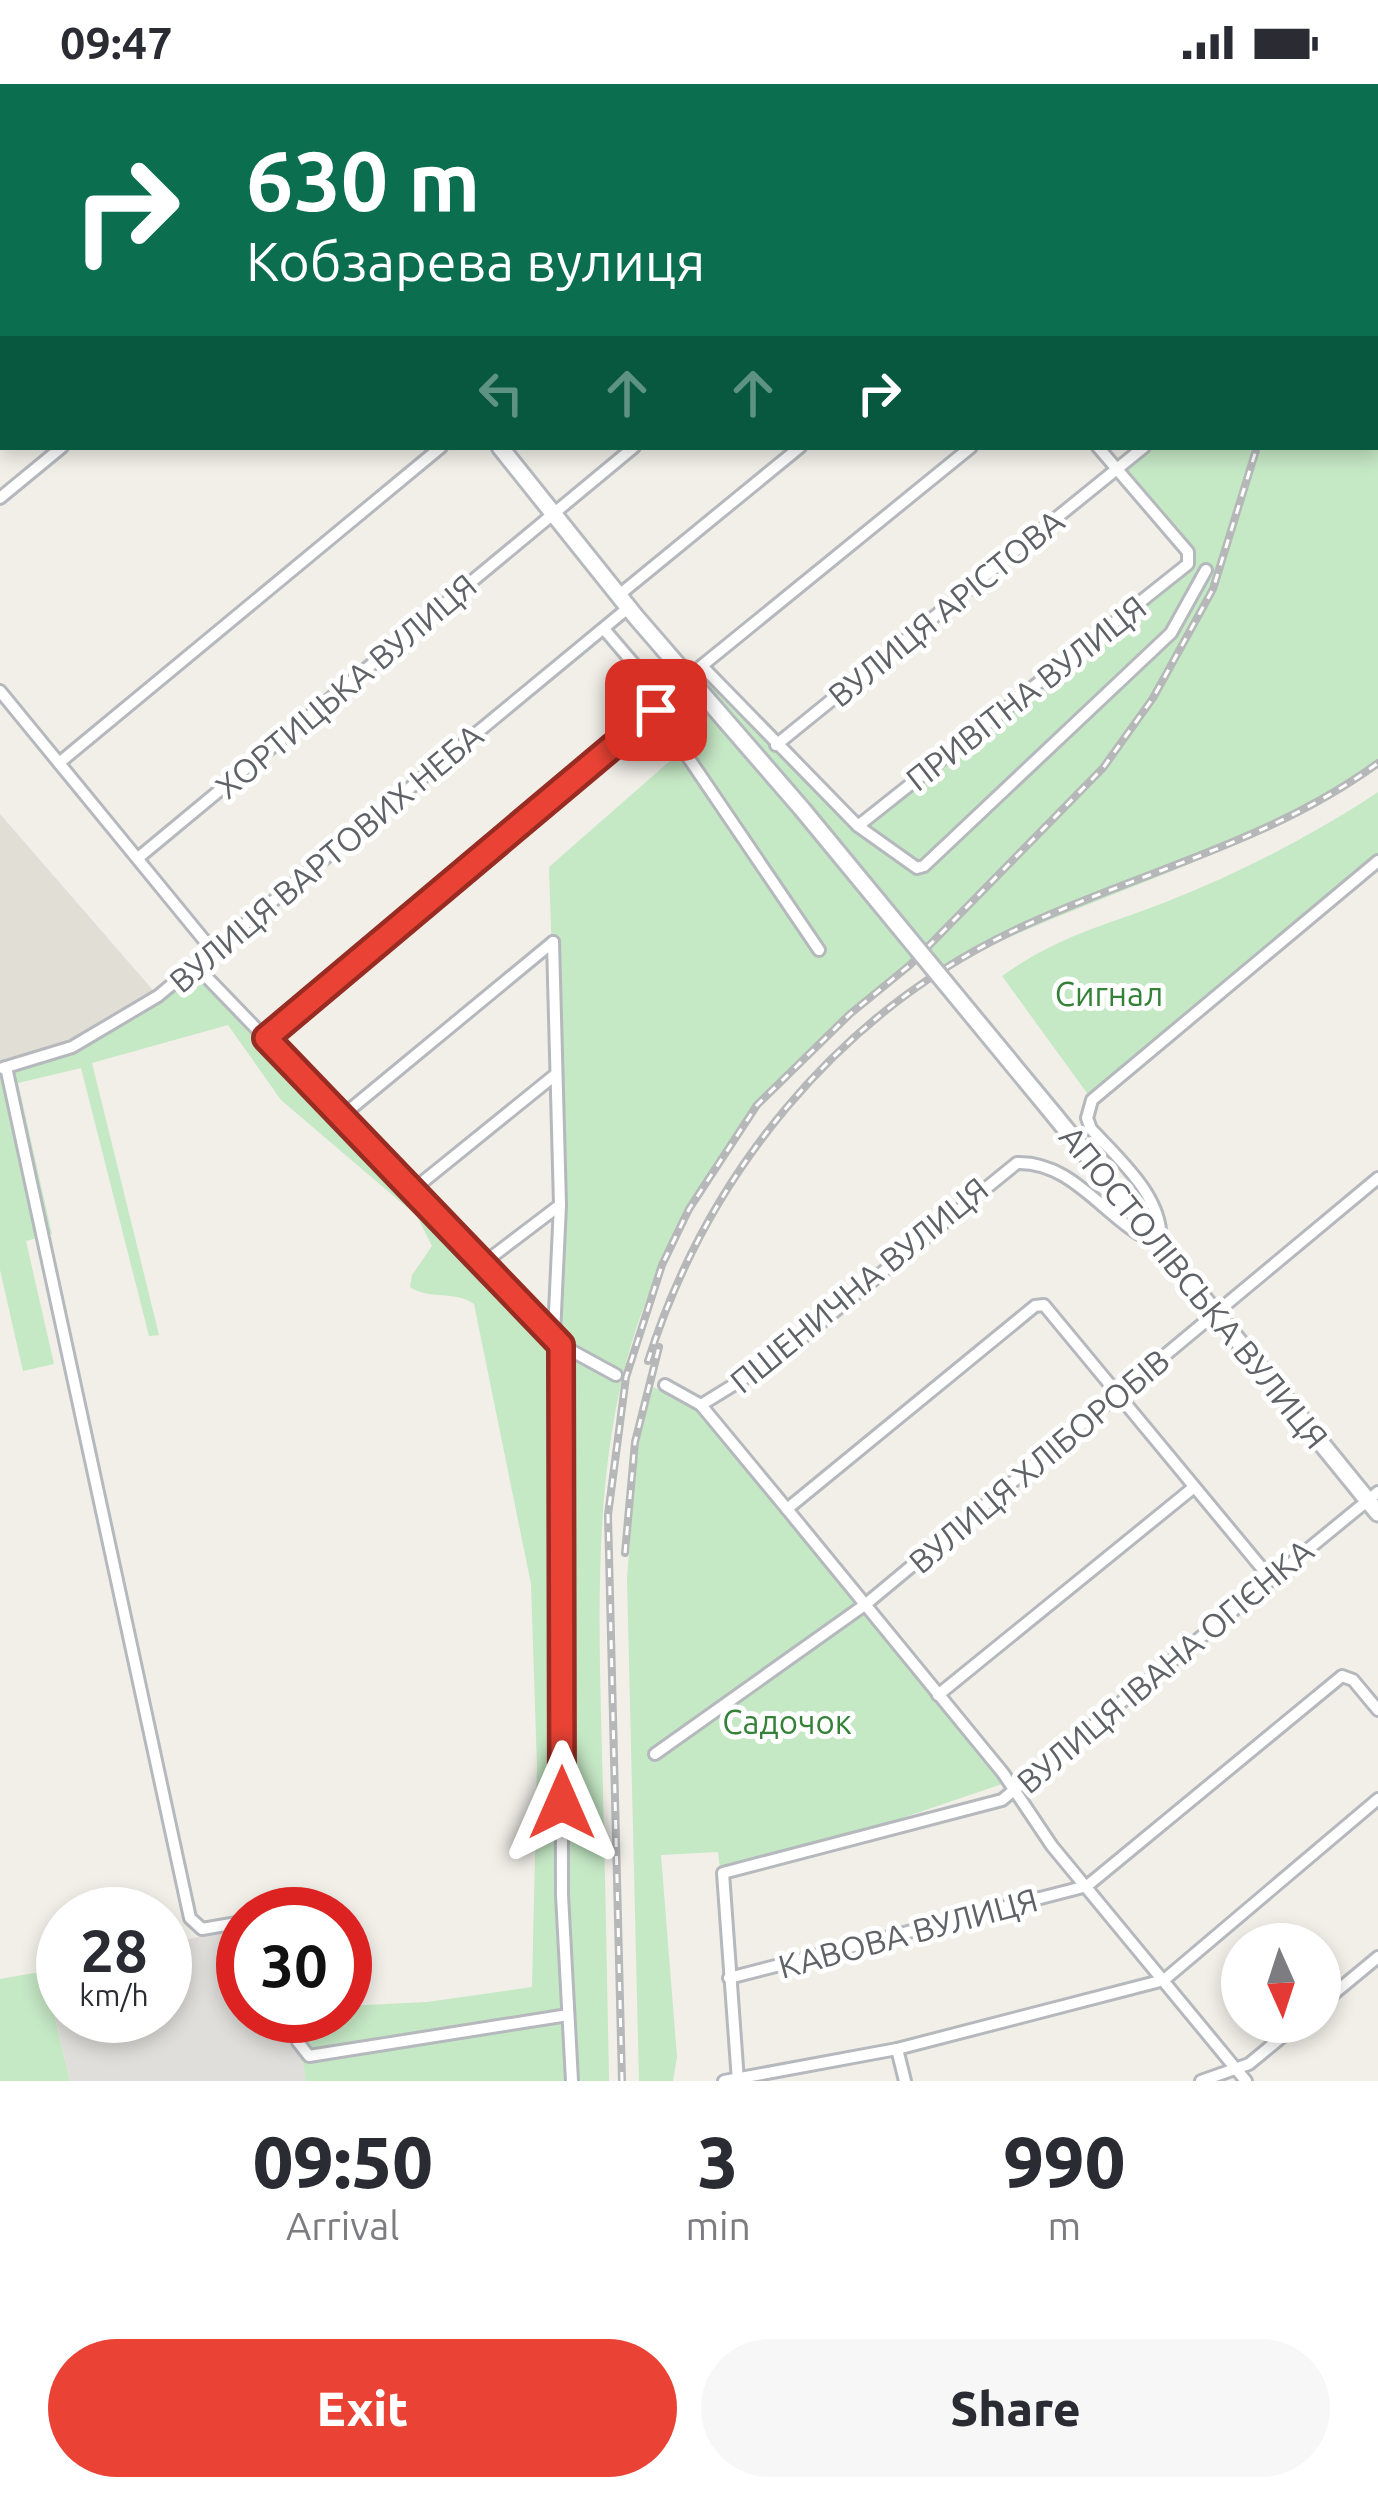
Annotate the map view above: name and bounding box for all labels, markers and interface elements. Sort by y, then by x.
text: 09:47 [60,17,173,68]
icon: right [48,132,204,288]
text: 630 m [246,133,480,227]
text: Кобзарева вулиця [246,231,705,291]
icon: left [468,360,534,426]
icon: ahead [594,360,660,426]
icon: ahead [720,360,786,426]
icon: right [846,360,912,426]
street label: ВУЛИЦЯ АРІСТОВА [821,501,1071,714]
street label: ХОРТИЦЬКА ВУЛИЦЯ [208,566,483,805]
street label: ПРИВІТНА ВУЛИЦЯ [899,588,1153,798]
pin [605,659,707,761]
icon: arrive [623,677,689,743]
street label: ВУЛИЦЯ ВАРТОВИХ НЕБА [162,716,490,999]
park label: Сигнал [1055,975,1163,1012]
street label: АПОСТОЛІВСЬКА ВУЛИЦЯ [1053,1118,1336,1455]
street label: ПШЕНИЧНА ВУЛИЦЯ [723,1170,995,1400]
street label: ВУЛИЦЯ ХЛІБОРОБІВ [901,1341,1176,1580]
street label: ВУЛИЦЯ ІВАНА ОГІЄНКА [1009,1531,1320,1800]
park label: Садочок [722,1703,852,1740]
position arrow [499,1740,625,1866]
street label: КАВОВА ВУЛИЦЯ [774,1880,1041,1985]
speed limit sign: 30 [216,1887,372,2043]
text: 28 [80,1916,148,1983]
north arrow [1221,1923,1341,2043]
map controls [1221,1923,1341,2043]
text: km/h [79,1978,149,2012]
text: 09:50 [253,2121,433,2202]
text: 3 [698,2121,738,2202]
text: 990 [1003,2121,1125,2202]
text: Arrival [286,2204,400,2247]
text: min [685,2204,751,2247]
text: m [1048,2204,1081,2247]
button: Exit [48,2339,677,2477]
button: Share [701,2339,1330,2477]

